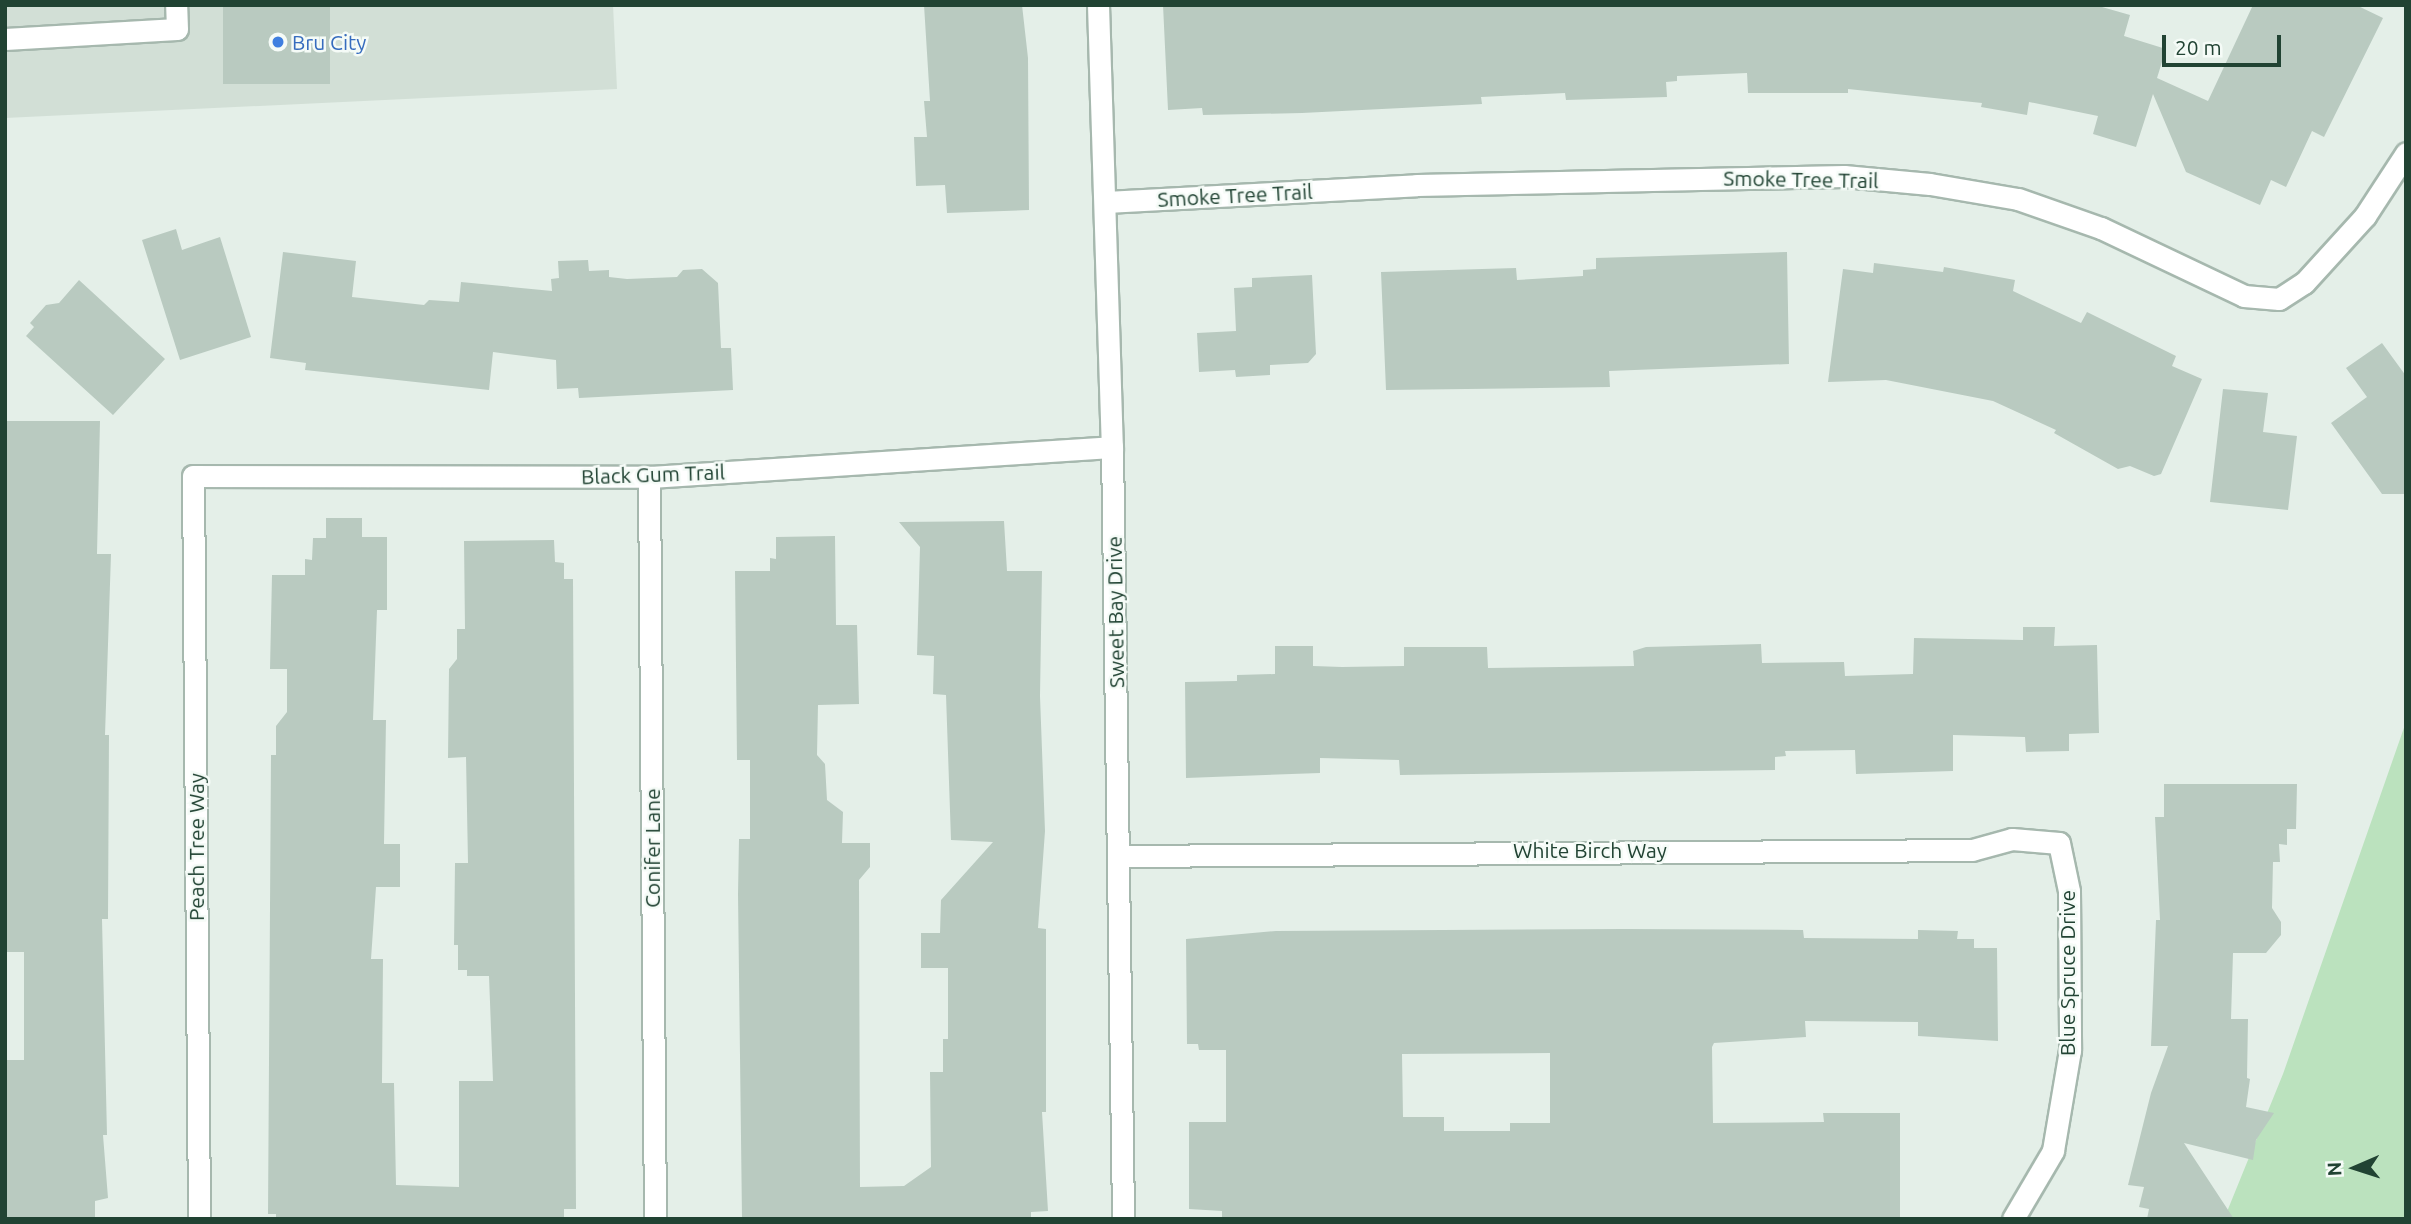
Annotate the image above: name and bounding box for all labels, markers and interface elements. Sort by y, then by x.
scale bar [2166,21,2285,65]
place label: Bru City [292,29,366,55]
marker: Bru City [270,34,286,50]
text: 20 m [2175,35,2222,59]
street label: Smoke Tree Trail [1723,165,1879,193]
street label: Smoke Tree Trail [1157,178,1313,212]
street label: Black Gum Trail [581,459,725,489]
street label: Sweet Bay Drive [1101,536,1129,688]
street label: Peach Tree Way [183,773,209,921]
street label: Conifer Lane [639,788,665,908]
street label: White Birch Way [1513,837,1667,863]
street label: Blue Spruce Drive [2054,890,2080,1056]
north arrow [2320,1133,2390,1203]
text: N [2323,1161,2345,1177]

